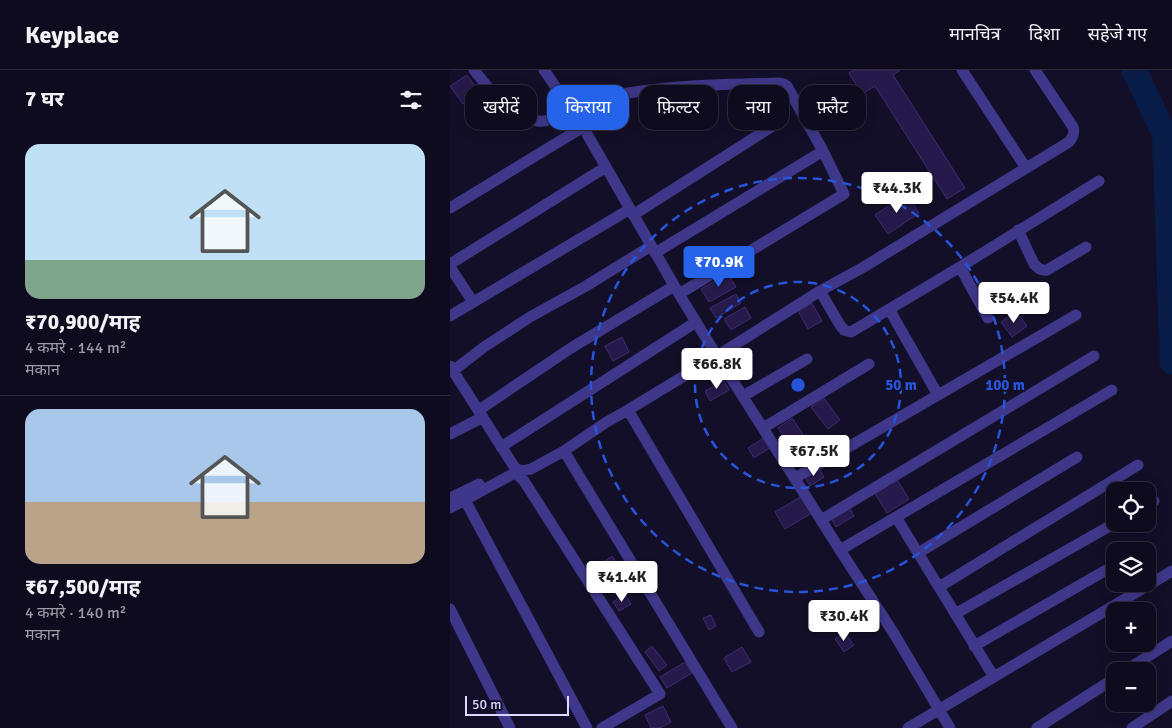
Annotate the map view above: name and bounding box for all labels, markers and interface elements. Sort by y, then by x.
text: Keyplace [25,20,119,50]
text: मानचित्र [949,23,1001,45]
text: दिशा [1029,23,1060,45]
text: सहेजे गए [1088,23,1147,45]
chip: खरीदें [465,85,537,130]
chip: किराया [547,85,629,130]
chip: फ़िल्टर [639,85,718,130]
chip: नया [728,85,789,130]
chip: फ़्लैट [799,85,866,130]
text: 7 घर [25,86,64,112]
icon: filters [397,86,425,114]
pin: ₹44.3K [856,172,938,214]
icon: home [180,176,270,266]
text: ₹44.3K [872,178,922,198]
pin: ₹70.9K [678,246,760,288]
text: ₹70.9K [694,252,744,272]
pin: ₹54.4K [973,282,1055,324]
text: ₹54.4K [989,288,1039,308]
text: ₹70,900/माह [25,309,140,335]
text: 4 कमरे · 144 m² [25,338,126,358]
pin: ₹66.8K [676,348,758,390]
text: ₹66.8K [692,354,742,374]
text: मकान [25,360,60,380]
centre of rings [789,376,807,394]
text: 50 m [885,376,917,394]
text: 100 m [985,376,1025,394]
pin: ₹67.5K [773,434,855,477]
text: ₹67.5K [789,441,839,461]
icon: home [180,442,270,532]
map controls [1106,482,1156,712]
button: locate [1106,482,1156,532]
button: layers [1106,542,1156,592]
pin: ₹41.4K [581,560,663,603]
text: ₹41.4K [597,567,647,587]
text: ₹67,500/माह [25,574,140,600]
pin: ₹30.4K [803,600,885,642]
button: + [1106,602,1156,652]
text: 4 कमरे · 140 m² [25,603,126,623]
text: ₹30.4K [819,606,869,626]
text: मकान [25,625,60,645]
button: − [1106,662,1156,712]
scale bar [465,693,569,716]
text: 50 m [472,696,501,713]

